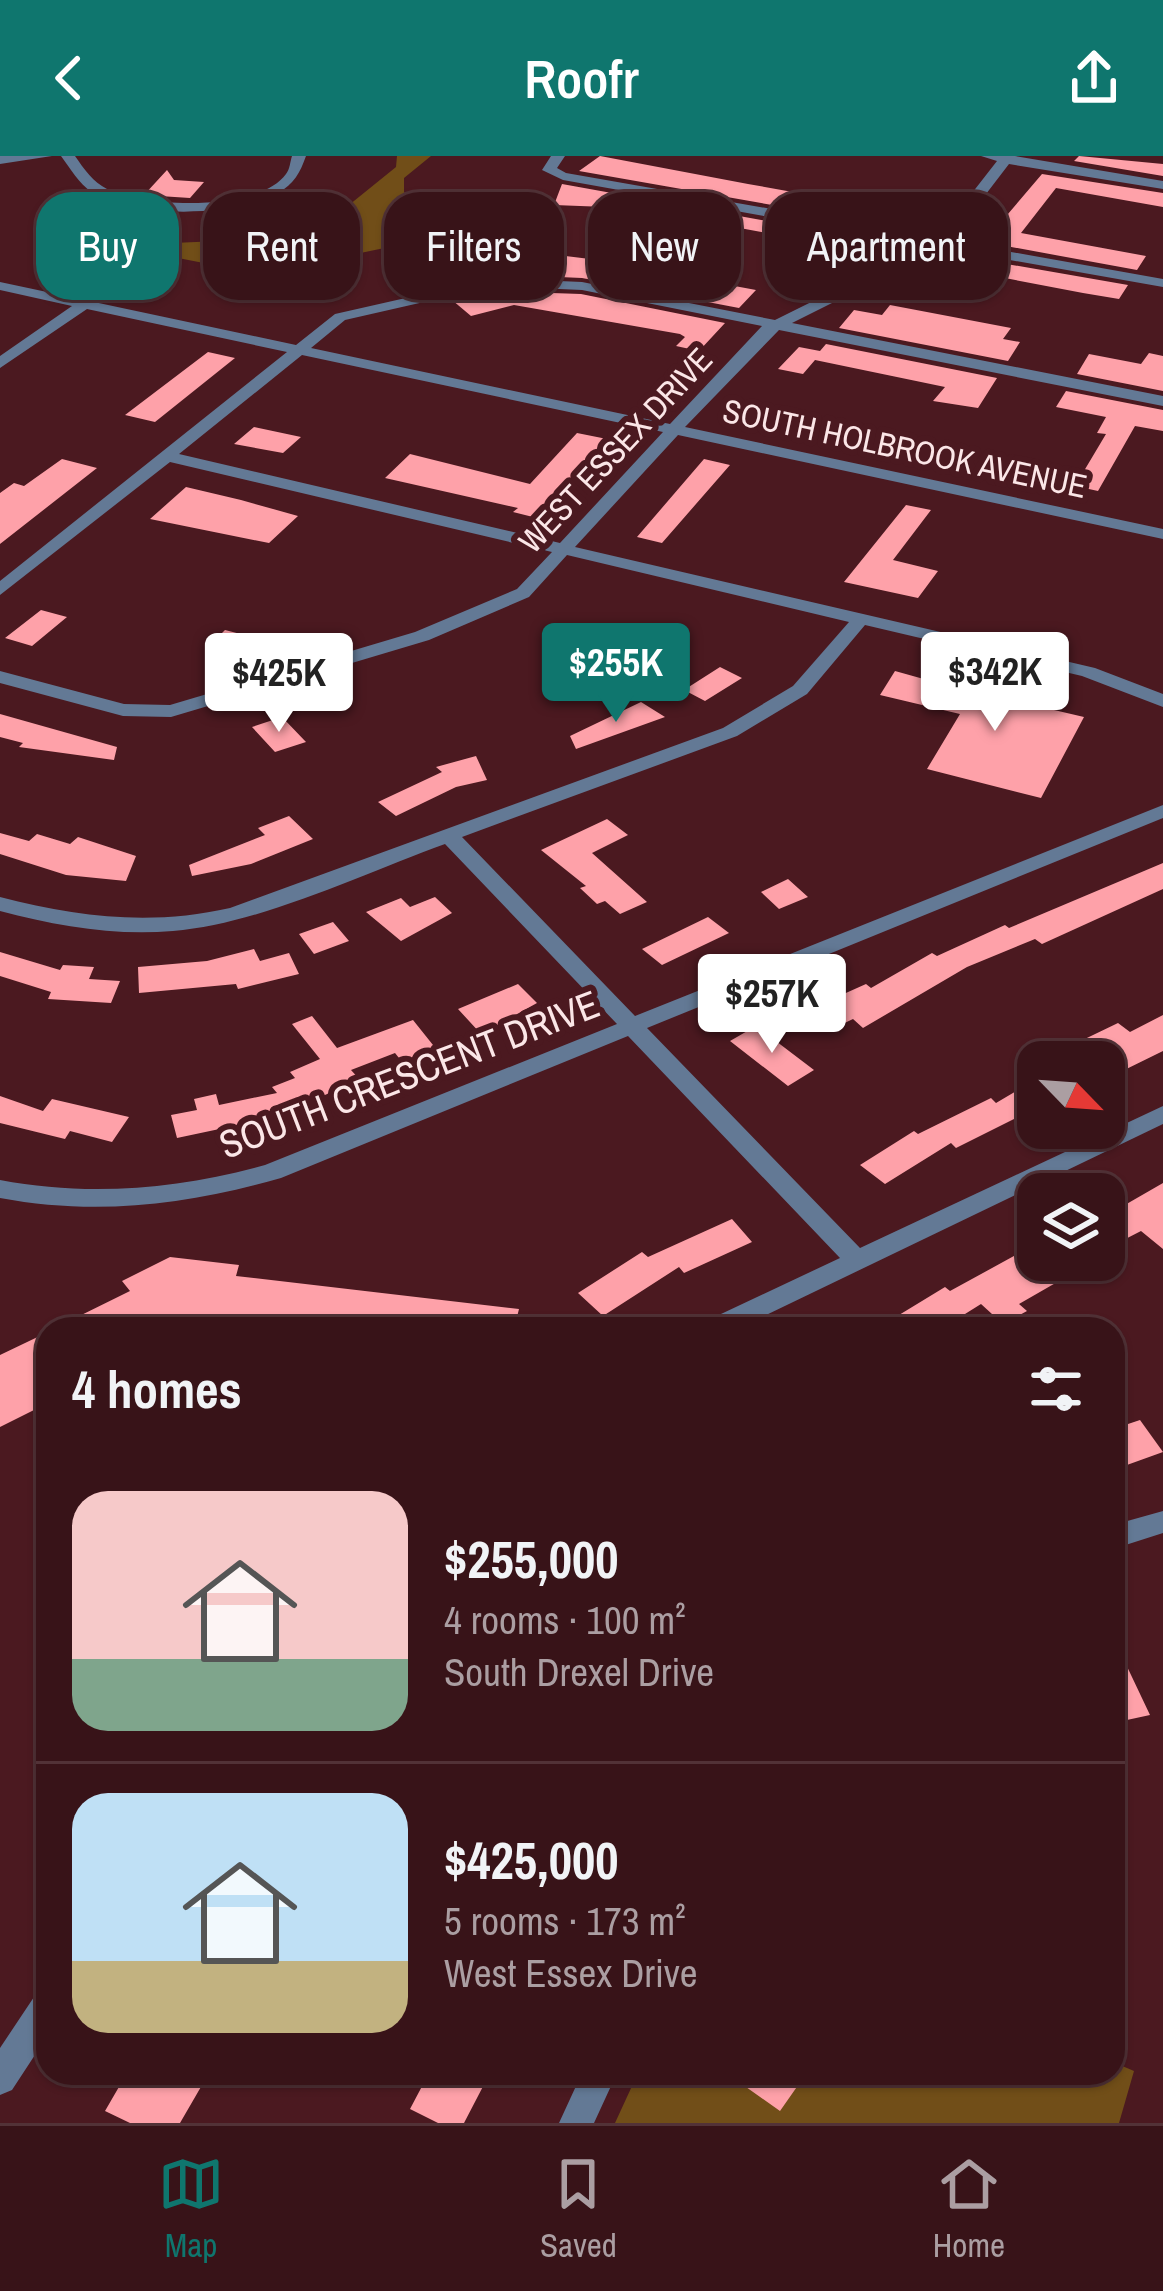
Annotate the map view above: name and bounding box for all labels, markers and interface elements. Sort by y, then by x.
text: Roofr [524,42,639,115]
icon: back [36,45,102,111]
icon: share [1061,45,1127,111]
chip: Buy [36,192,179,300]
chip: Rent [203,192,360,300]
chip: Filters [384,192,564,300]
chip: New [588,192,741,300]
chip: Apartment [765,192,1008,300]
street label: WEST ESSEX DRIVE [508,338,722,562]
street label: SOUTH HOLBROOK AVENUE [719,388,1091,508]
pin: $255K [532,623,700,725]
pin: $342K [911,632,1079,734]
pin: $425K [195,633,363,735]
text: $255K [569,636,663,688]
text: $342K [948,645,1042,697]
text: $425K [232,646,326,698]
pin: $257K [688,954,856,1056]
text: $257K [725,967,819,1019]
street label: SOUTH CRESCENT DRIVE [212,978,606,1170]
north arrow [1017,1041,1125,1149]
map controls [1017,1041,1125,1281]
button: layers [1017,1173,1125,1281]
text: 4 homes [72,1355,242,1424]
icon: filters [1023,1356,1089,1422]
text: $255,000 [444,1525,618,1594]
icon: home [168,1539,312,1683]
text: 4 rooms · 100 m² [444,1594,686,1646]
text: South Drexel Drive [444,1646,714,1698]
text: $425,000 [444,1826,618,1895]
icon: home [168,1841,312,1985]
text: 5 rooms · 173 m² [444,1895,686,1947]
text: West Essex Drive [444,1947,698,1999]
tab: Map [158,2151,224,2267]
tab: Saved [540,2151,617,2267]
tab: Home [933,2151,1005,2267]

